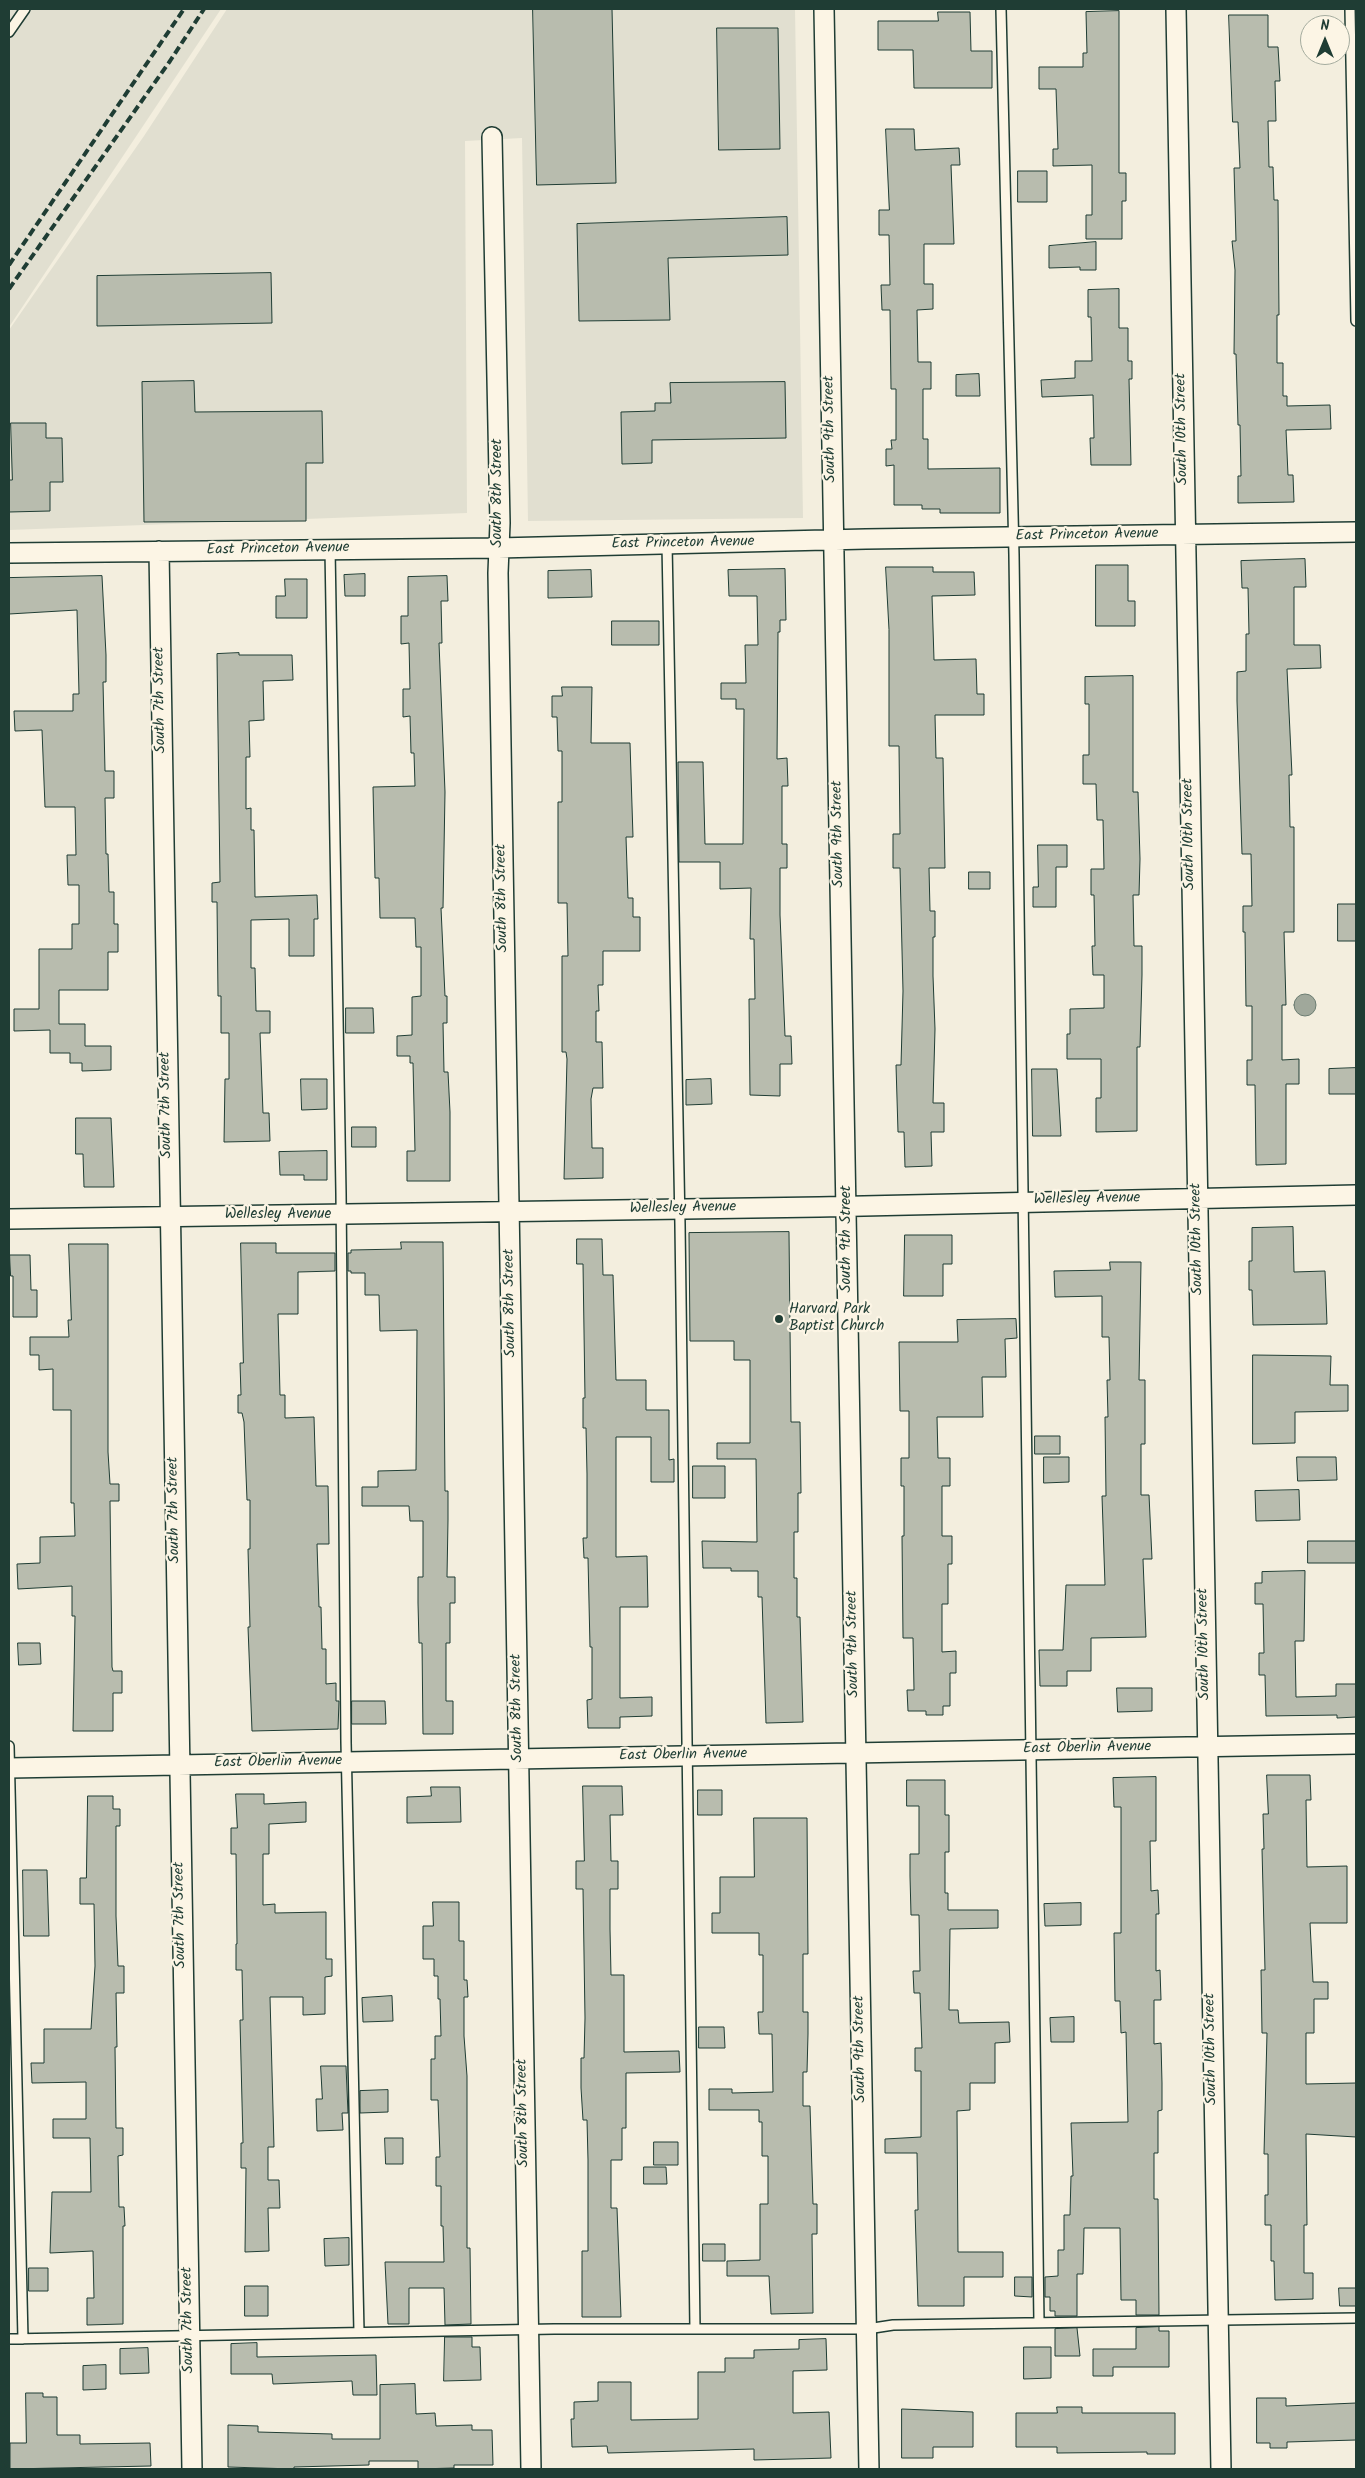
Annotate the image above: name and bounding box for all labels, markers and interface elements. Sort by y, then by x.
north arrow [1300,15,1350,65]
text: N [1321,15,1329,37]
street label: South 10th Street [1173,373,1193,485]
street label: South 9th Street [821,375,841,483]
street label: South 8th Street [489,439,507,547]
street label: East Princeton Avenue [1015,526,1159,546]
street label: East Princeton Avenue [611,534,755,554]
street label: East Princeton Avenue [206,540,350,560]
street label: South 7th Street [151,647,171,753]
street label: South 10th Street [1180,778,1200,890]
street label: South 9th Street [829,780,849,888]
street label: South 8th Street [493,843,513,953]
street label: South 7th Street [157,1052,177,1158]
street label: South 10th Street [1188,1183,1208,1295]
street label: South 9th Street [838,1185,856,1293]
street label: Wellesley Avenue [1034,1190,1140,1210]
street label: Wellesley Avenue [630,1199,736,1219]
street label: Wellesley Avenue [225,1206,331,1224]
street label: South 8th Street [501,1248,521,1358]
place label: Harvard Park Baptist Church [789,1301,884,1336]
marker: Harvard Park Baptist Church [773,1313,785,1325]
street label: South 7th Street [165,1457,185,1563]
street label: South 10th Street [1195,1588,1215,1700]
street label: South 9th Street [844,1590,864,1698]
street label: South 8th Street [508,1653,528,1763]
street label: East Oberlin Avenue [1023,1739,1151,1759]
street label: East Oberlin Avenue [619,1746,747,1766]
street label: East Oberlin Avenue [214,1753,342,1773]
street label: South 7th Street [171,1862,191,1968]
street label: South 10th Street [1202,1993,1222,2105]
street label: South 9th Street [851,1995,871,2103]
street label: South 8th Street [514,2058,534,2168]
street label: South 7th Street [179,2267,199,2373]

